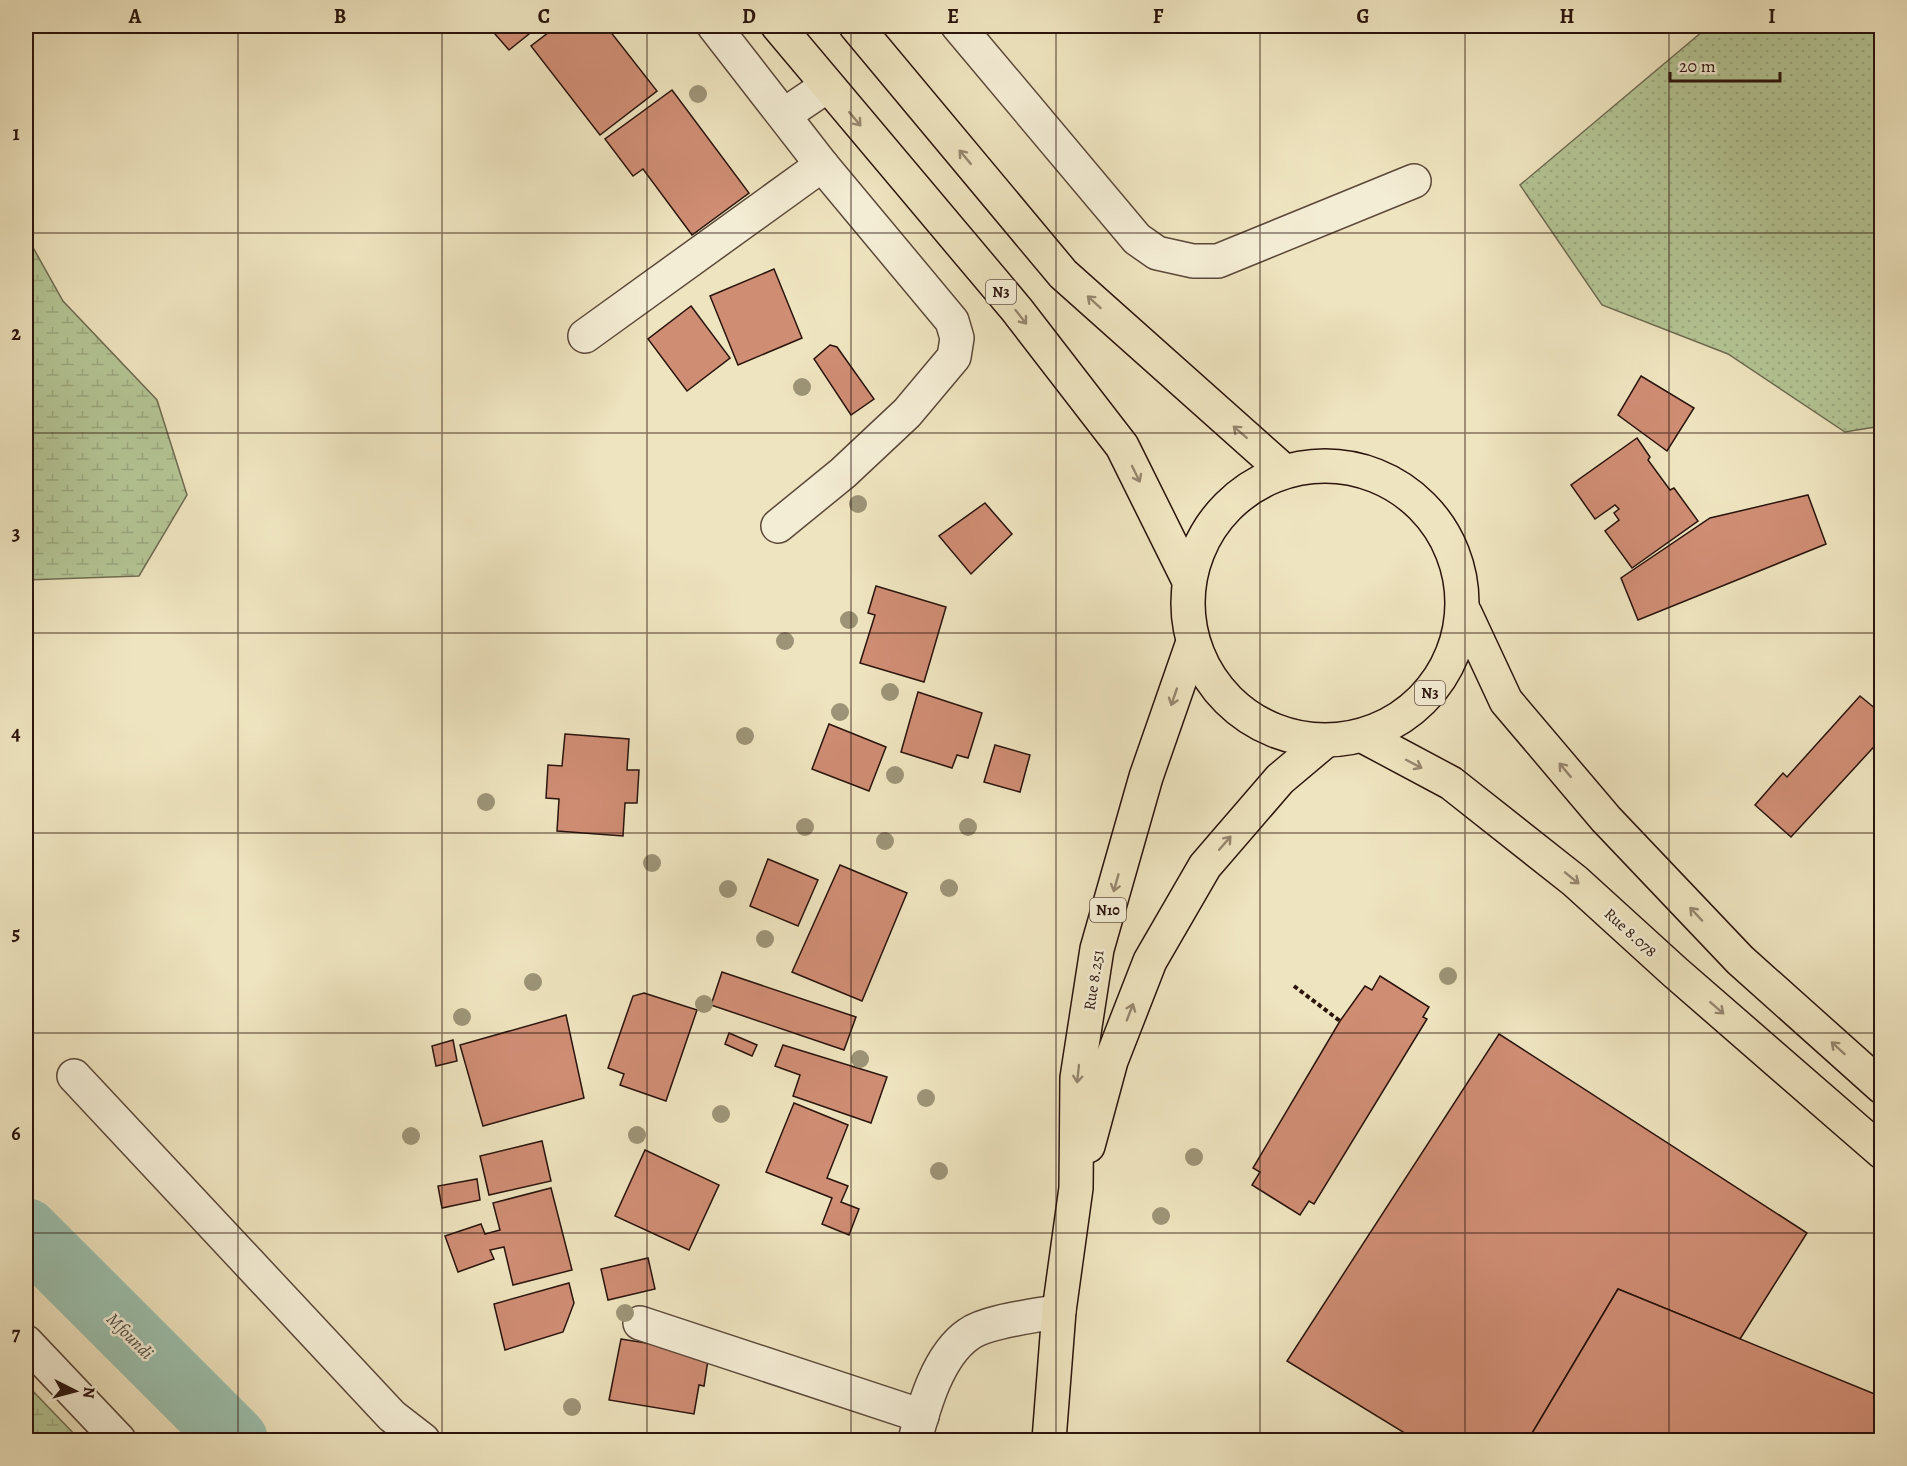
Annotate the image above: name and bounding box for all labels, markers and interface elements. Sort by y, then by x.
text: A [128,3,142,30]
text: B [334,3,346,30]
text: C [538,3,550,30]
text: D [742,3,756,30]
text: E [947,3,959,30]
text: F [1153,3,1164,30]
text: G [1356,3,1370,30]
text: H [1560,3,1575,30]
text: I [1768,3,1776,30]
scale bar [1670,45,1780,83]
text: 20 m [1679,54,1716,78]
one-way arrow [848,111,862,126]
text: 1 [12,120,20,147]
one-way arrow [958,150,972,165]
road number: N3 [986,280,1016,304]
one-way arrow [1087,295,1102,309]
one-way arrow [1015,308,1028,324]
text: 2 [11,320,21,347]
one-way arrow [1232,425,1247,439]
one-way arrow [1130,465,1142,483]
text: 3 [12,520,20,547]
road number: N3 [1415,681,1445,705]
one-way arrow [1167,687,1178,706]
text: 4 [11,720,21,747]
one-way arrow [1405,759,1423,770]
one-way arrow [1558,763,1572,778]
one-way arrow [1218,836,1232,851]
one-way arrow [1564,871,1579,885]
one-way arrow [1110,873,1121,892]
road number: N10 [1090,898,1126,922]
street label: Rue 8.078 [1599,903,1661,962]
one-way arrow [1689,907,1704,922]
text: 5 [12,920,20,947]
street label: Rue 8.251 [1078,948,1110,1012]
one-way arrow [1709,1001,1724,1015]
one-way arrow [1125,1003,1136,1022]
one-way arrow [1831,1041,1846,1055]
one-way arrow [1072,1064,1083,1084]
text: 6 [11,1120,21,1147]
water label: Mfoundi [101,1307,159,1365]
text: 7 [12,1320,21,1347]
north arrow [45,1361,105,1421]
text: N [77,1386,100,1400]

